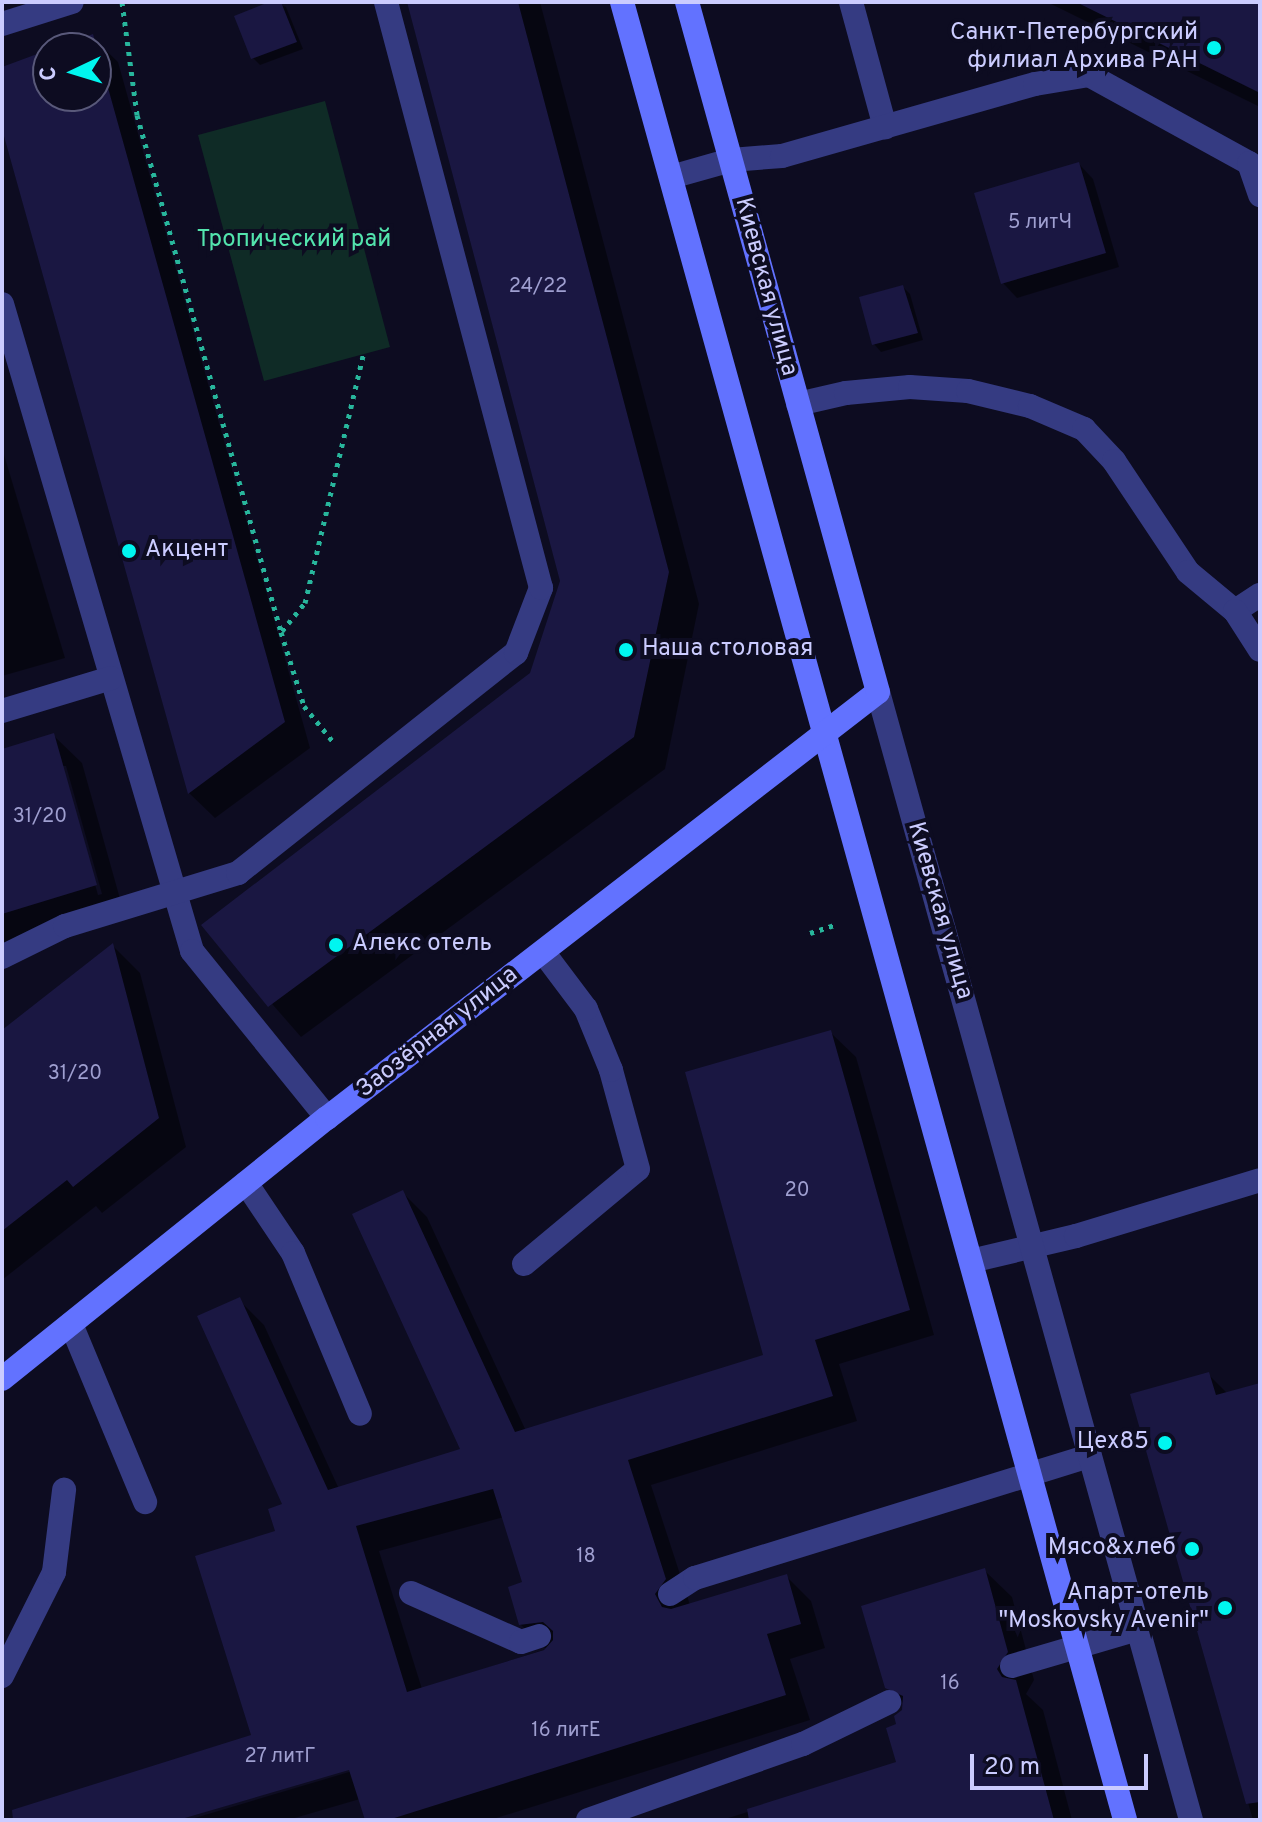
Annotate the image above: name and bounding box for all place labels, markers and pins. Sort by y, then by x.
place label: Санкт-Петербургский филиал Архива РАН [950,20,1198,76]
marker: Санкт-Петербургский филиал Архива РАН [1205,39,1223,57]
place label: Акцент [145,537,228,565]
marker: Акцент [120,542,138,560]
place label: Наша столовая [642,636,813,664]
marker: Наша столовая [617,641,635,659]
place label: Алекс отель [352,931,492,959]
marker: Алекс отель [327,936,345,954]
place label: Цех85 [1077,1429,1149,1457]
marker: Цех85 [1156,1434,1174,1452]
place label: Мясо&хлеб [1048,1535,1176,1563]
marker: Мясо&хлеб [1183,1540,1201,1558]
place label: Апарт-отель "Moskovsky Avenir" [997,1580,1209,1636]
marker: Апарт-отель "Moskovsky Avenir" [1216,1599,1234,1617]

